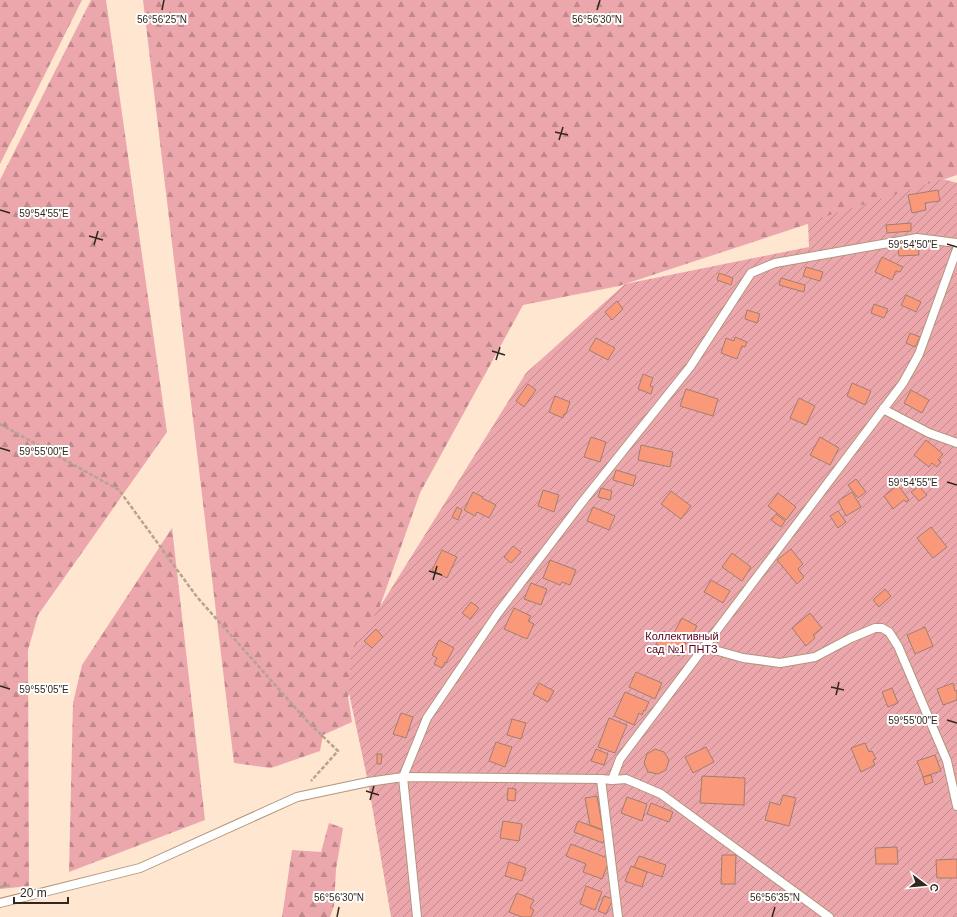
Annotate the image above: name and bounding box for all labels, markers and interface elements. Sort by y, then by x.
text: 56°56'25"N [137,14,187,25]
text: 56°56'30"N [572,14,622,25]
text: 59°54'55"E [19,208,69,219]
text: 59°54'50"E [888,239,938,250]
text: 59°55'00"E [19,446,69,457]
text: 59°54'55"E [888,477,938,488]
park label: Коллективный сад №1 ПНТЗ [645,630,719,655]
text: 59°55'05"E [19,684,69,695]
text: 59°55'00"E [888,715,938,726]
north arrow [905,865,945,905]
scale bar [14,879,68,905]
text: С [928,882,941,893]
text: 20 m [20,886,47,900]
text: 56°56'30"N [314,892,364,903]
text: 56°56'35"N [750,892,800,903]

